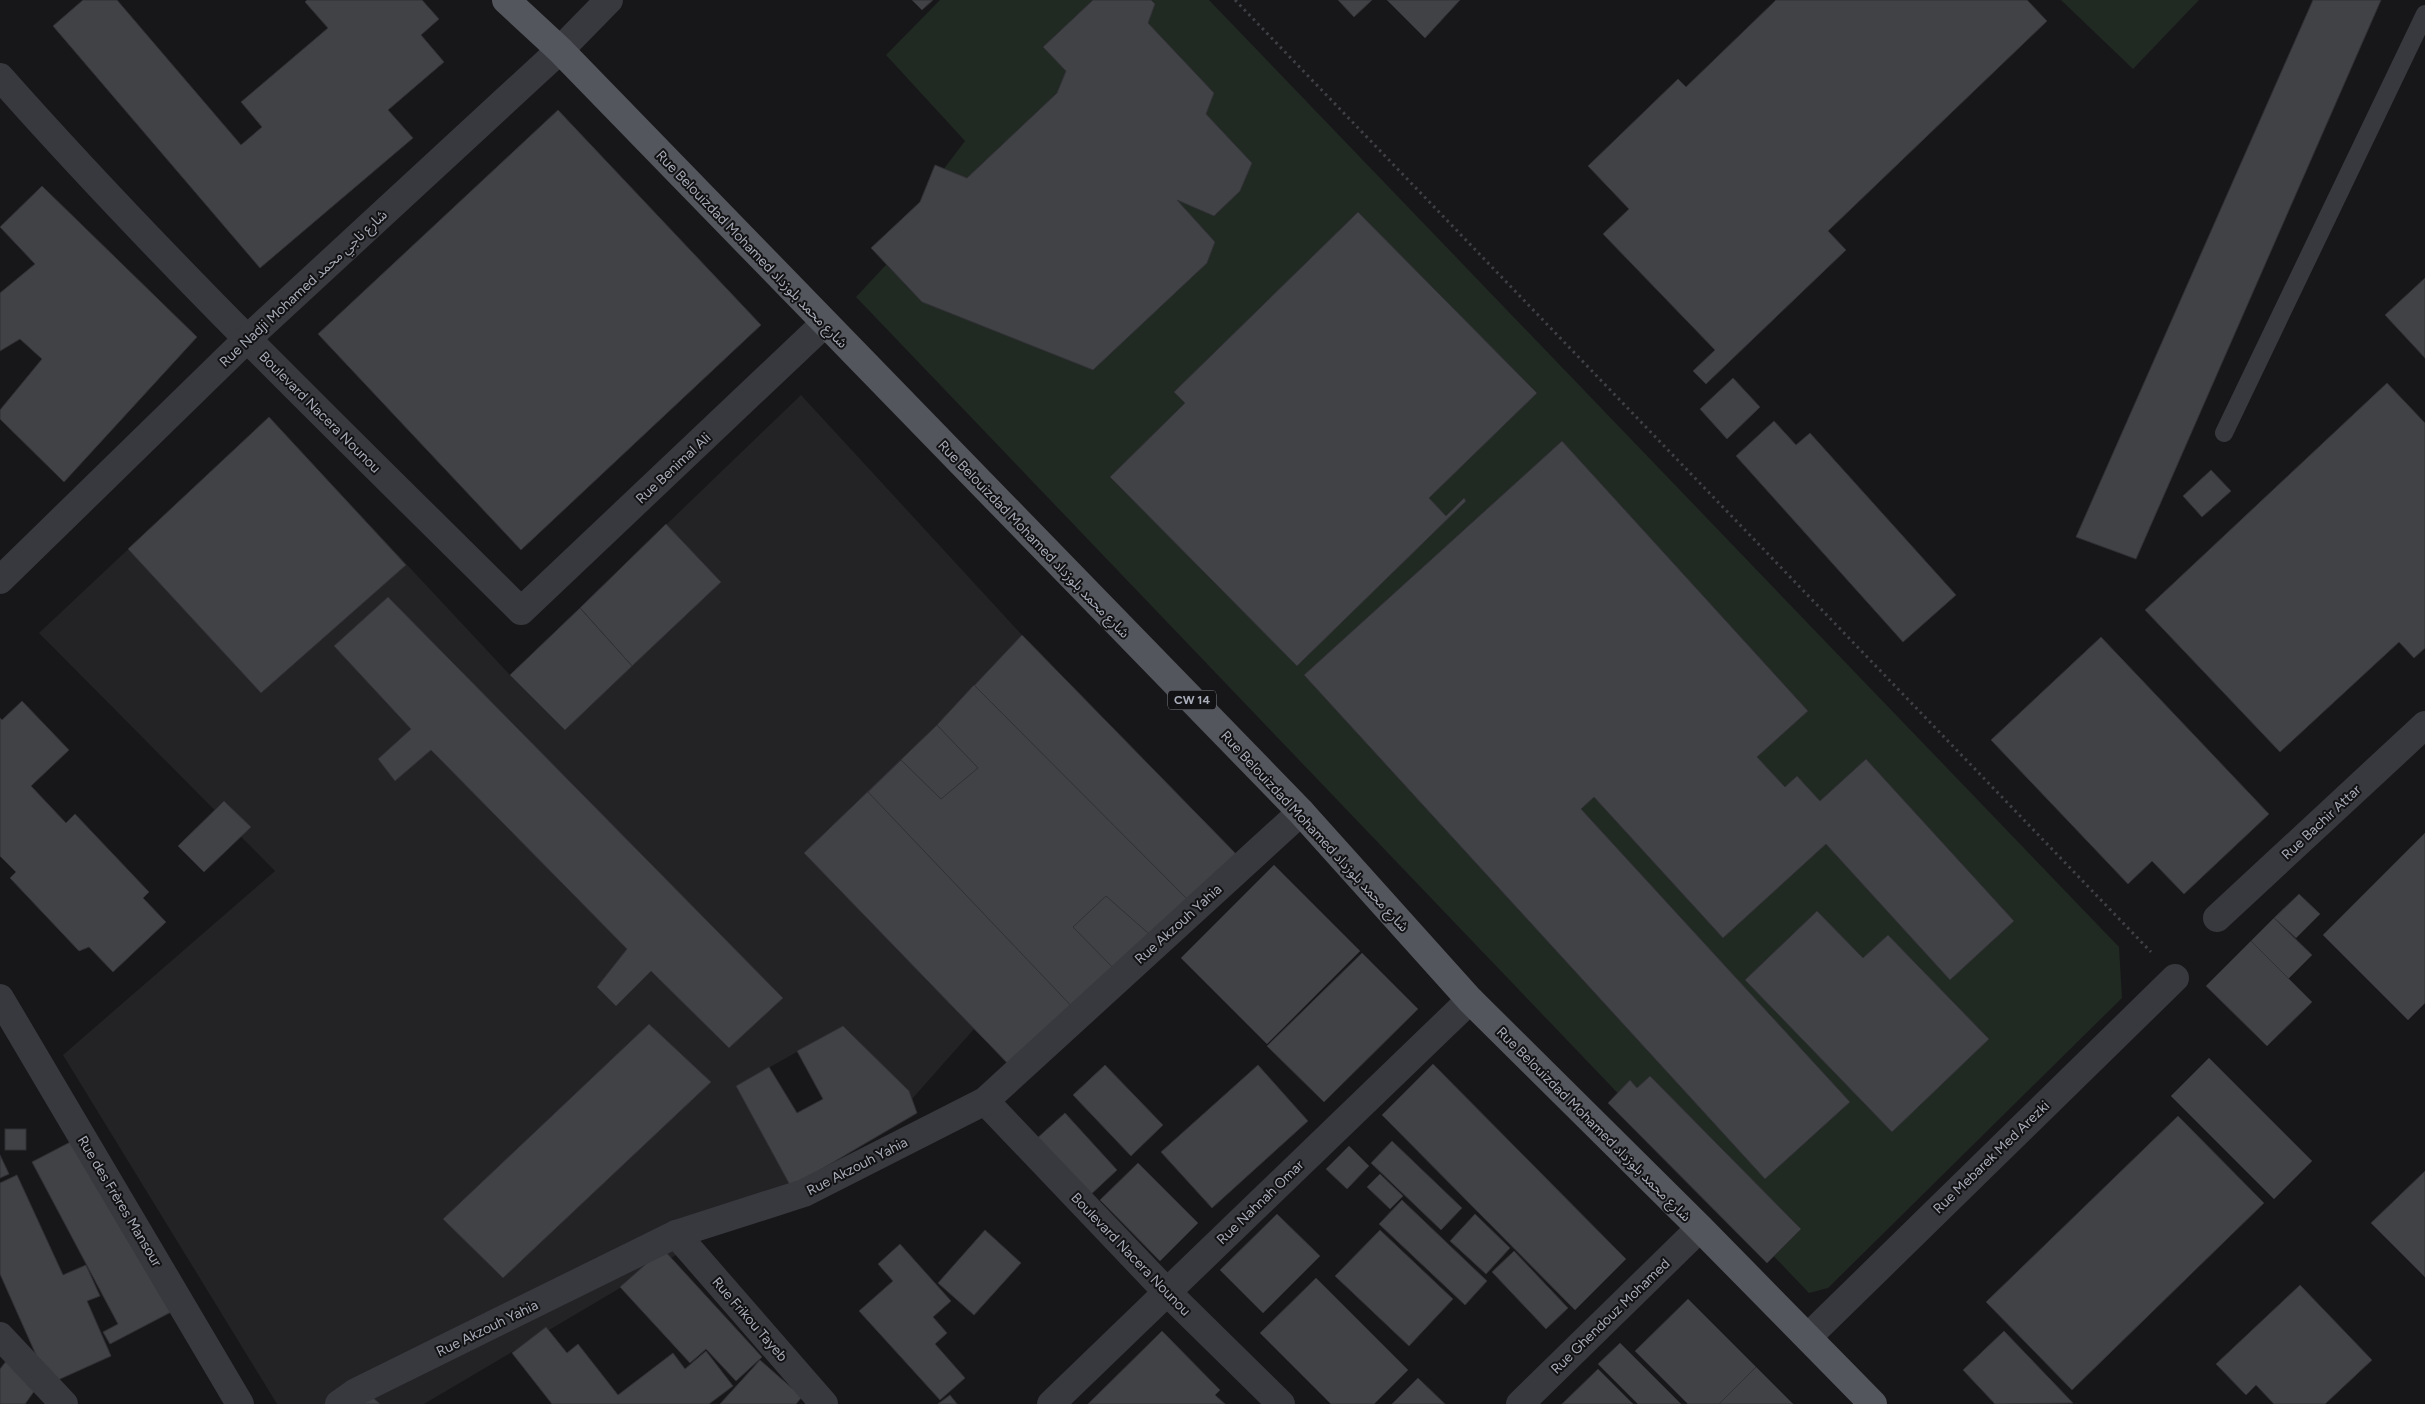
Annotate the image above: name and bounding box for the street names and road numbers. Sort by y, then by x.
street label: Rue Belouizdad Mohamed شارع محمد بلوزداد [651,147,851,353]
street label: Rue Nadji Mohamed شارع ناجي محمد [216,206,392,372]
street label: Boulevard Nacera Nounou [255,348,384,477]
street label: Rue Benimal Ali [632,429,714,507]
street label: Rue Belouizdad Mohamed شارع محمد بلوزداد [933,437,1133,643]
road number: CW 14 [1168,690,1216,710]
street label: Rue Belouizdad Mohamed شارع محمد بلوزداد [1216,727,1412,937]
street label: Rue Bachir Attar [2278,781,2365,863]
street label: Rue Akzouh Yahia [1131,881,1225,968]
street label: Rue Belouizdad Mohamed شارع محمد بلوزداد [1491,1024,1694,1227]
street label: Rue Mebarek Med Arezki [1930,1097,2053,1217]
street label: Rue des Frères Mansour [74,1133,166,1270]
street label: Rue Akzouh Yahia [804,1134,911,1199]
street label: Rue Nahnah Omar [1213,1156,1308,1248]
street label: Boulevard Nacera Nounou [1067,1189,1194,1319]
street label: Rue Ghendouz Mohamed [1547,1255,1673,1378]
street label: Rue Frikou Tayeb [708,1274,791,1365]
street label: Rue Akzouh Yahia [434,1296,541,1360]

